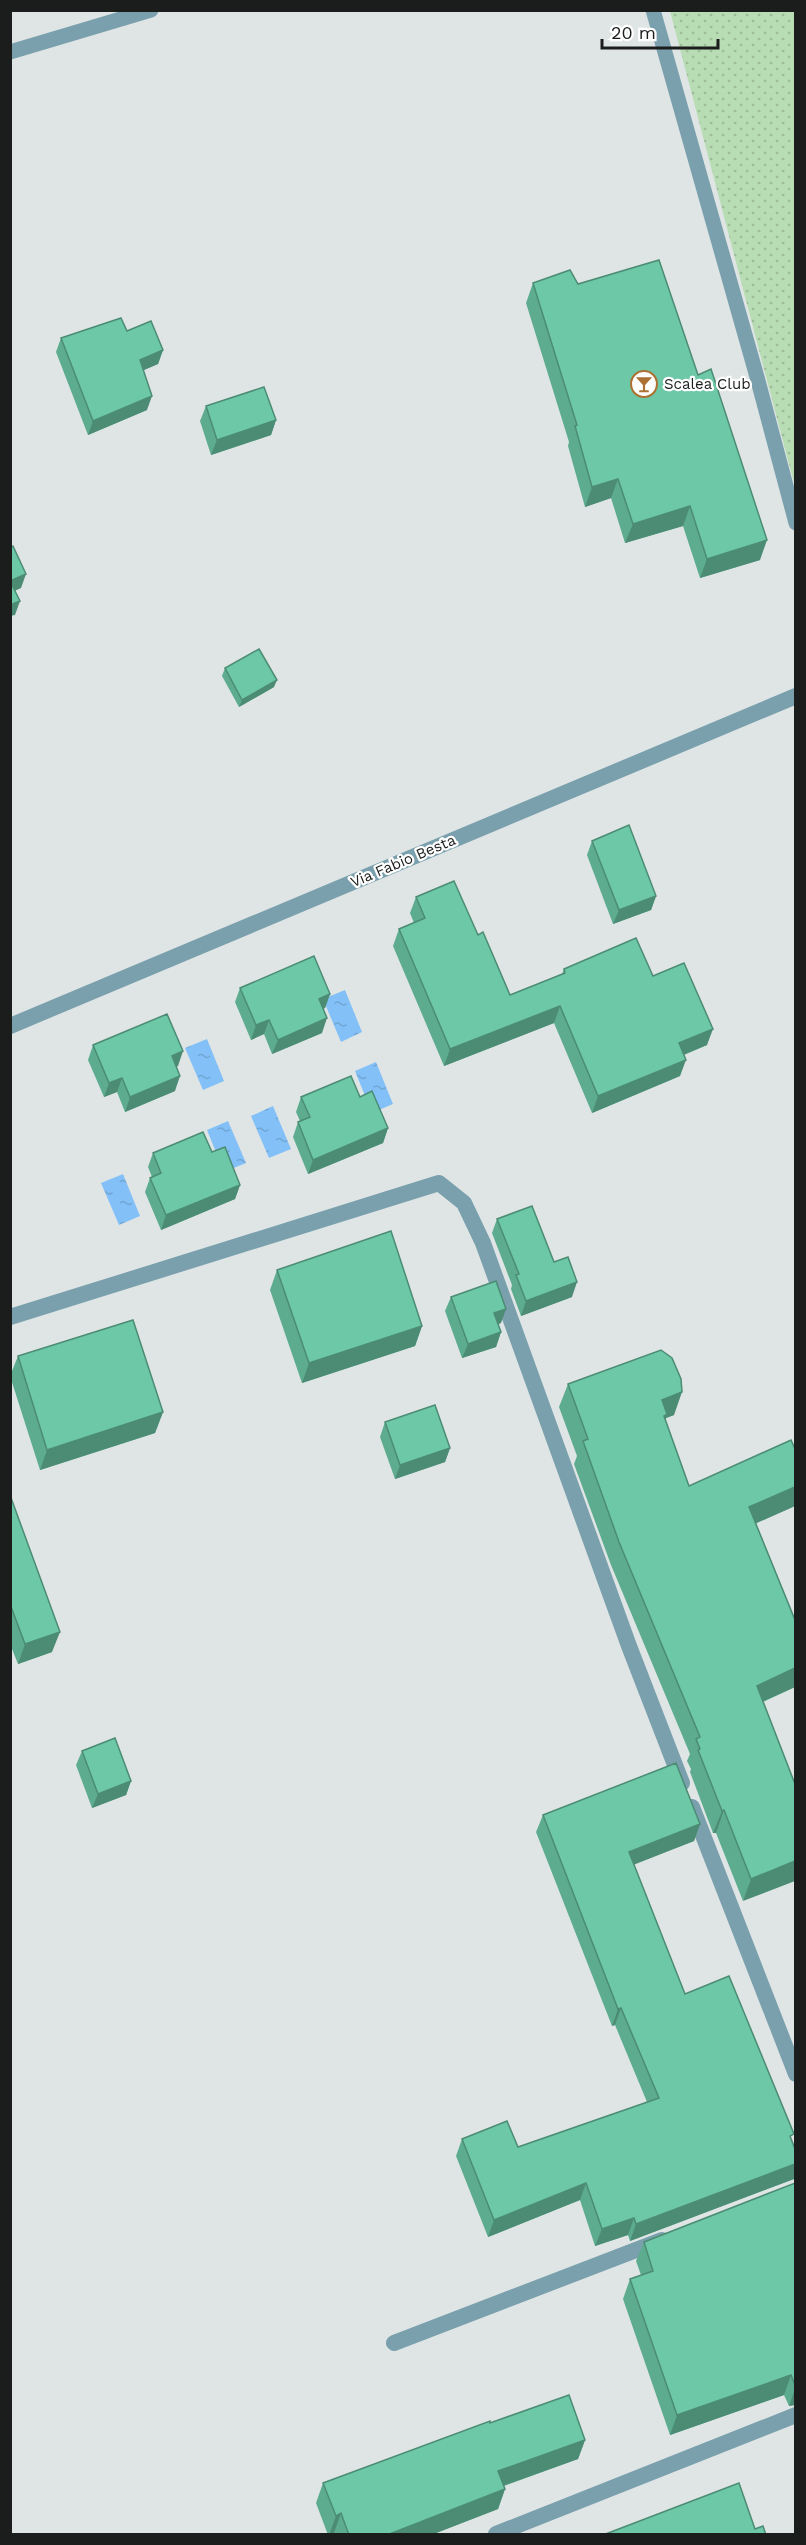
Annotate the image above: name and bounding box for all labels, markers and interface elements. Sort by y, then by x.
scale bar [602,12,718,50]
text: 20 m [611,22,656,43]
bar icon: Scalea Club [629,369,659,399]
place label: Scalea Club [664,375,751,393]
street label: Via Fabio Besta [348,831,459,891]

